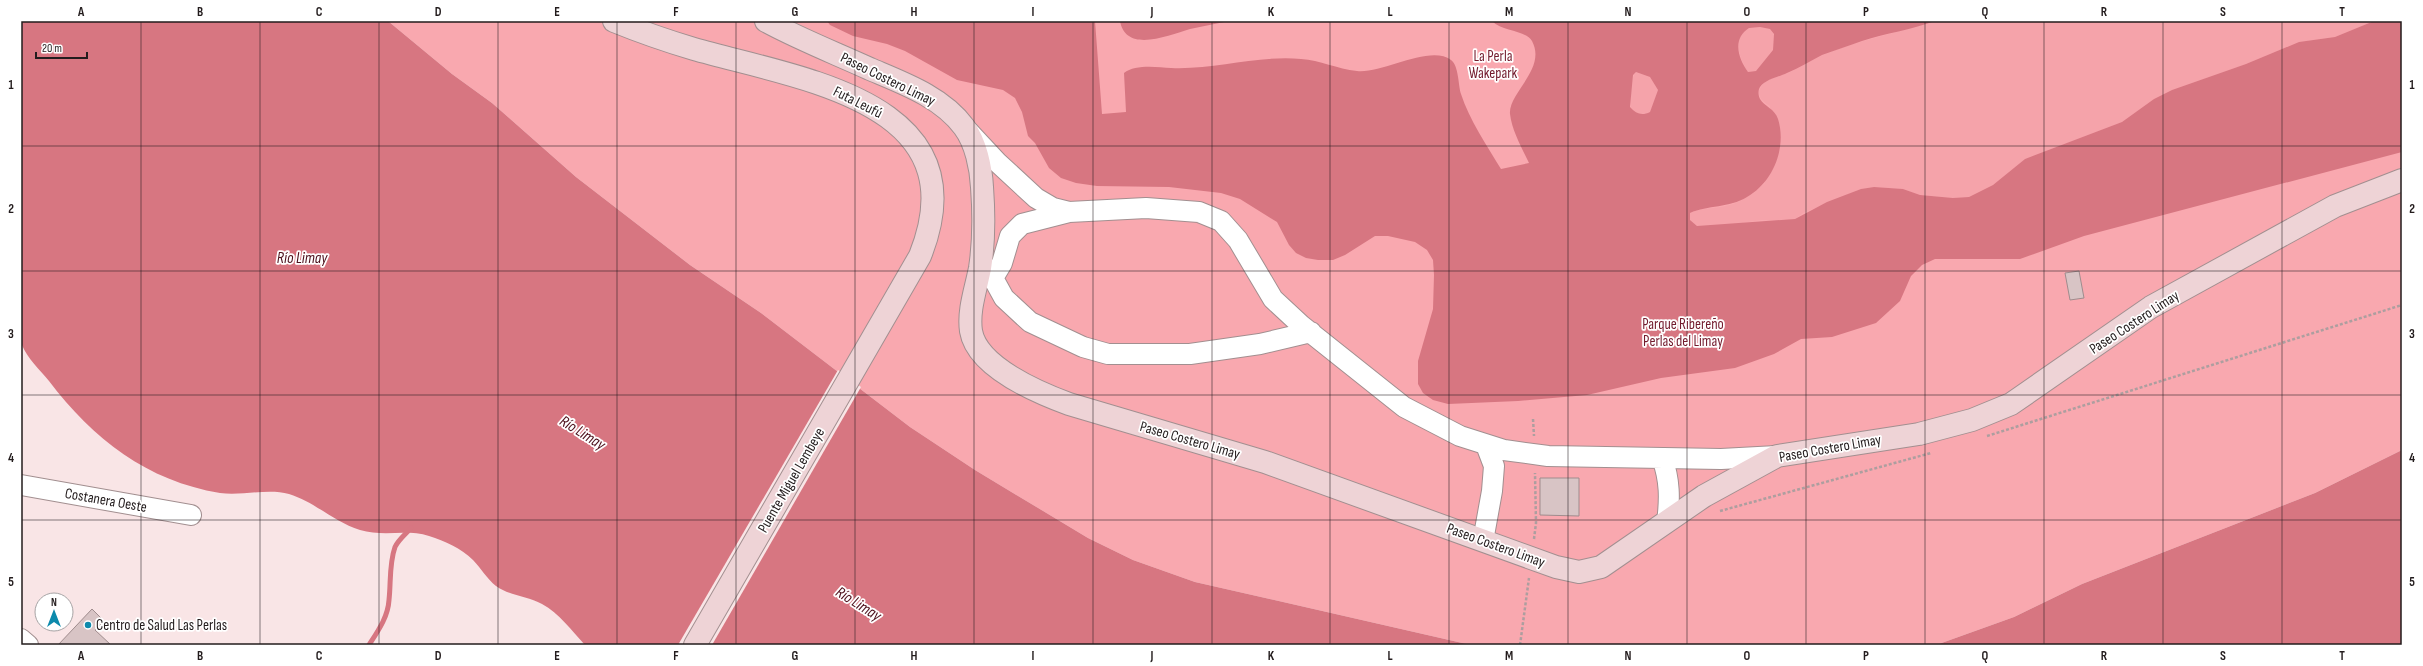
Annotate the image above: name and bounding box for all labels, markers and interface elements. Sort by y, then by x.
text: A [77,4,85,20]
text: B [197,4,203,20]
text: C [316,4,323,20]
text: D [435,4,442,20]
text: E [554,4,560,20]
text: F [673,4,679,20]
text: G [792,4,799,20]
text: H [911,4,918,20]
text: I [1032,4,1035,20]
text: J [1150,4,1154,20]
text: K [1268,4,1275,20]
text: L [1387,4,1393,20]
text: M [1505,4,1513,20]
text: N [1625,4,1632,20]
text: O [1744,4,1751,20]
text: P [1863,4,1869,20]
text: Q [1982,4,1989,20]
text: R [2101,4,2108,20]
text: S [2220,4,2226,20]
text: T [2339,4,2345,20]
scale bar [36,34,87,60]
text: 20 m [42,41,62,56]
park label: La Perla Wakepark [1469,47,1518,83]
street label: Paseo Costero Limay [837,48,939,111]
text: 1 [8,77,14,93]
text: 1 [2409,77,2415,93]
street label: Futa Leufú [830,82,886,123]
text: 2 [8,201,14,217]
text: 2 [2409,201,2415,217]
water label: Río Limay [277,249,328,268]
street label: Paseo Costero Limay [2086,286,2183,359]
park label: Parque Ribereño Perlas del Limay [1642,315,1724,351]
text: 3 [8,326,14,342]
text: 3 [2409,326,2415,342]
water label: Río Limay [556,412,609,455]
street label: Paseo Costero Limay [1138,417,1242,464]
street label: Puente Miguel Lembeye [754,424,829,536]
street label: Paseo Costero Limay [1778,430,1883,467]
text: 4 [8,450,14,466]
text: 4 [2409,450,2415,466]
street label: Costanera Oeste [63,484,148,517]
street label: Paseo Costero Limay [1444,519,1548,572]
text: 5 [8,574,14,590]
text: 5 [2409,574,2415,590]
water label: Río Limay [832,583,885,626]
north arrow [34,592,74,632]
text: N [51,596,57,609]
place label: Centro de Salud Las Perlas [96,616,227,635]
marker: Centro de Salud Las Perlas [83,620,93,630]
text: A [77,648,85,664]
text: B [197,648,203,664]
text: C [316,648,323,664]
text: D [435,648,442,664]
text: E [554,648,560,664]
text: F [673,648,679,664]
text: G [792,648,799,664]
text: H [911,648,918,664]
text: I [1032,648,1035,664]
text: J [1150,648,1154,664]
text: K [1268,648,1275,664]
text: L [1387,648,1393,664]
text: M [1505,648,1513,664]
text: N [1625,648,1632,664]
text: O [1744,648,1751,664]
text: P [1863,648,1869,664]
text: Q [1982,648,1989,664]
text: R [2101,648,2108,664]
text: S [2220,648,2226,664]
text: T [2339,648,2345,664]

